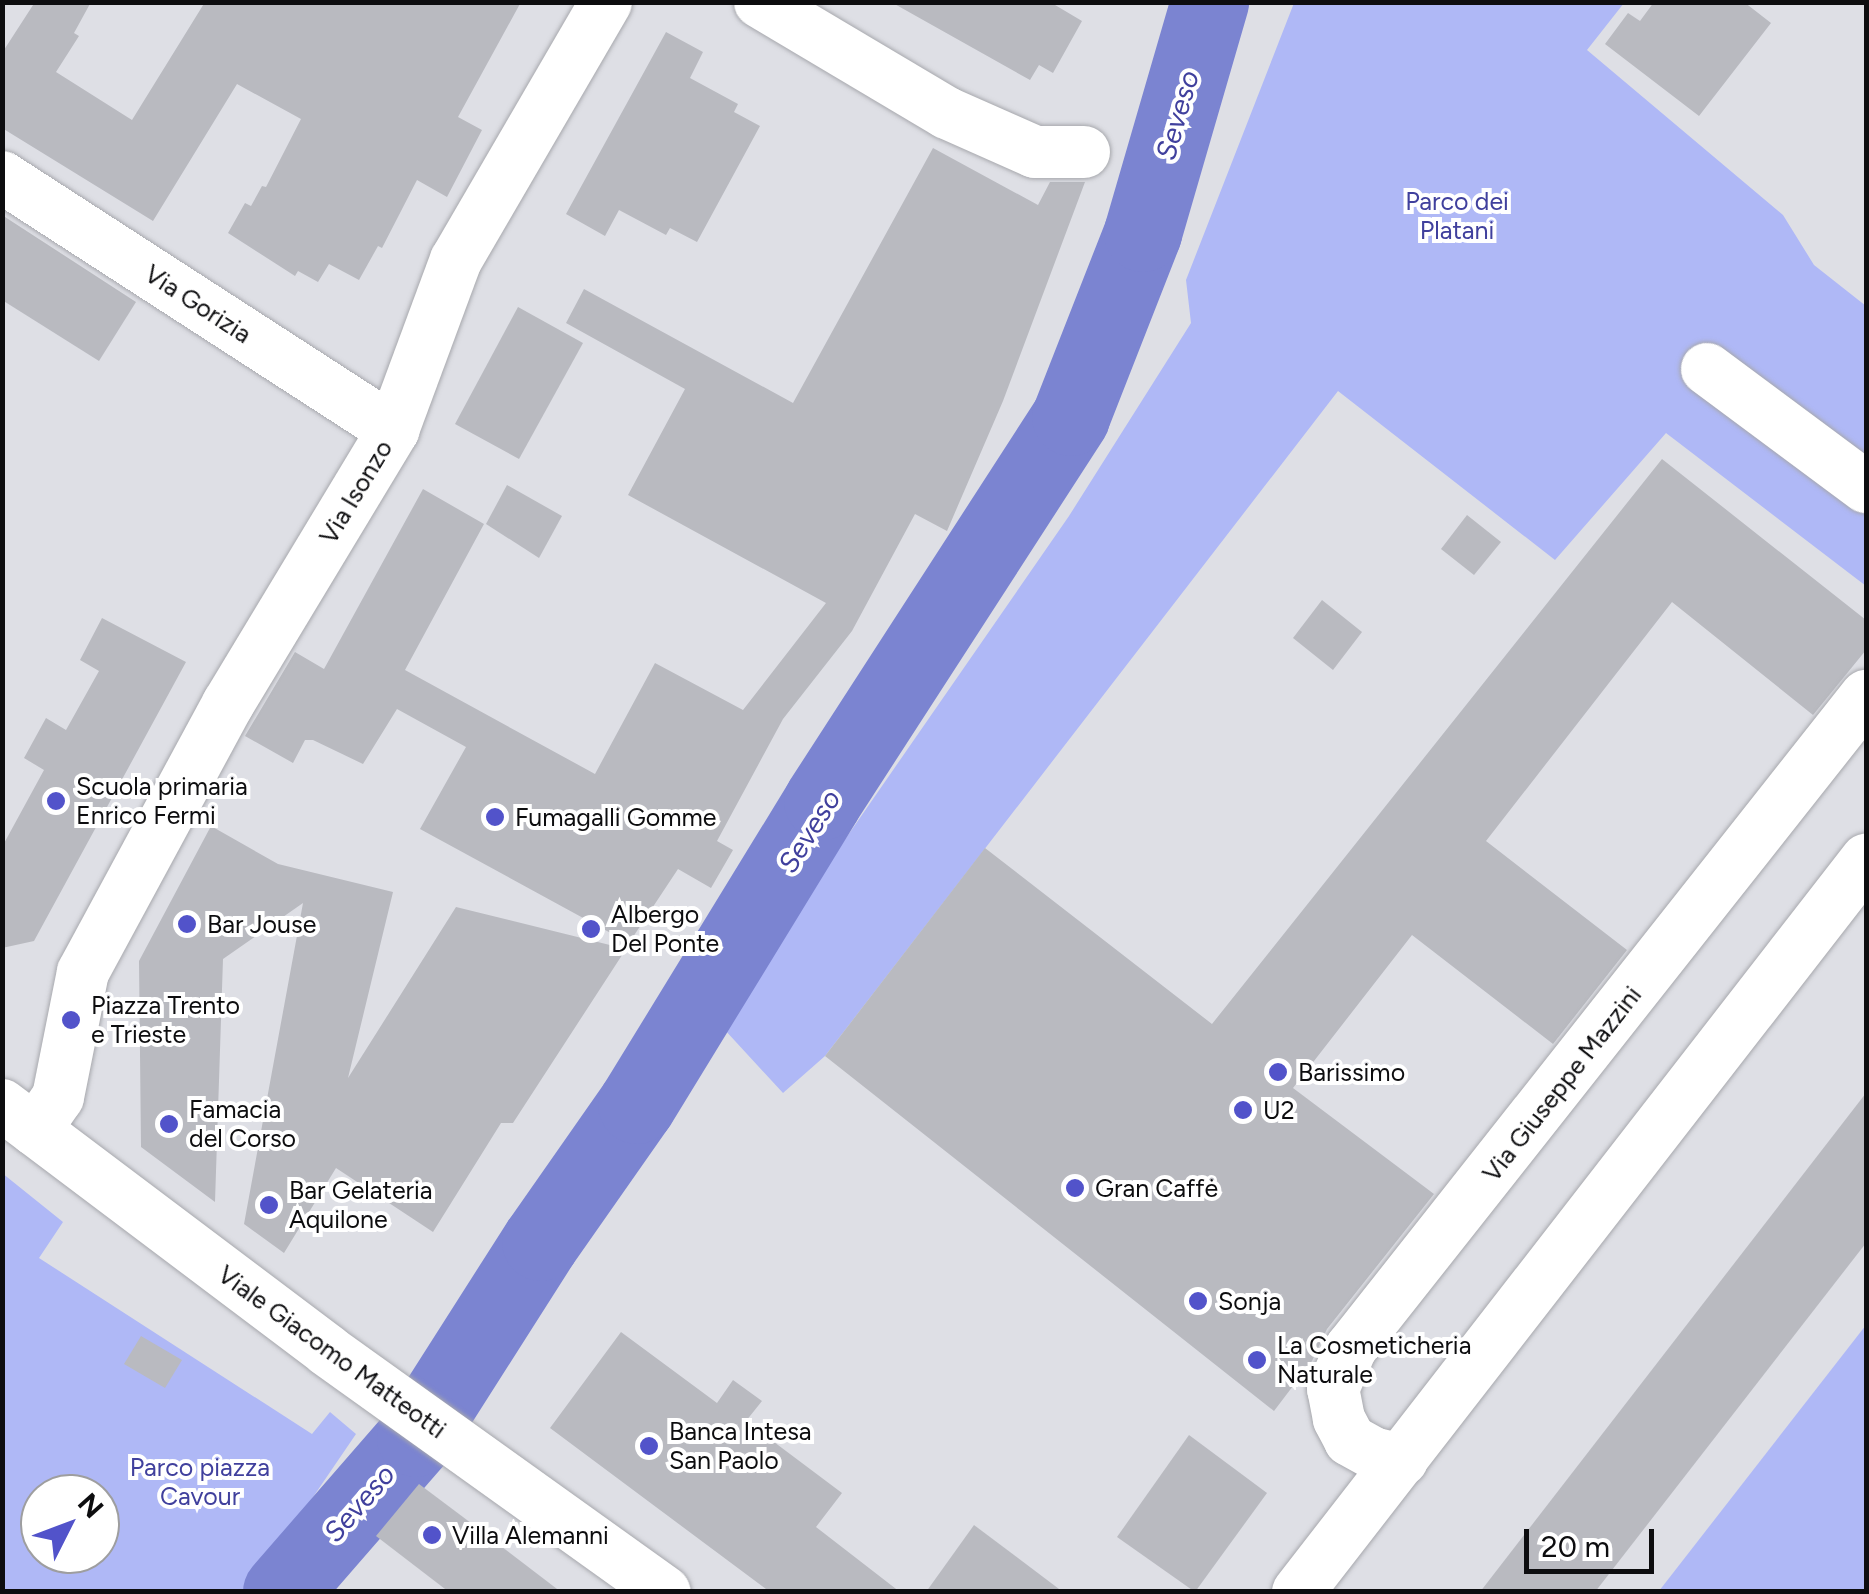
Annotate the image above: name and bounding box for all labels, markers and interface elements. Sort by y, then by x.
water label: Seveso [1148,66,1206,164]
park label: Parco dei Platani [1405,187,1509,246]
street label: Via Gorizia [139,259,257,349]
street label: Via Isonzo [313,435,399,549]
place label: Scuola primaria Enrico Fermi [76,772,248,831]
water label: Seveso [771,783,847,879]
marker: Scuola primaria Enrico Fermi [45,790,67,812]
place label: Fumagalli Gomme [515,802,716,832]
marker: Fumagalli Gomme [484,806,506,828]
place label: Albergo Del Ponte [611,900,719,959]
place label: Bar Jouse [207,909,316,939]
marker: Bar Jouse [176,913,198,935]
marker: Albergo Del Ponte [580,918,602,940]
street label: Via Giuseppe Mazzini [1476,980,1648,1188]
place label: Piazza Trento e Trieste [91,991,240,1050]
marker: Piazza Trento e Trieste [60,1009,82,1031]
place label: Barissimo [1298,1057,1405,1087]
marker: Barissimo [1267,1061,1289,1083]
place label: Famacia del Corso [189,1095,296,1154]
place label: U2 [1263,1095,1295,1125]
marker: U2 [1232,1099,1254,1121]
marker: Famacia del Corso [158,1113,180,1135]
place label: Gran Caffė [1095,1173,1218,1203]
place label: Bar Gelateria Aquilone [289,1176,433,1235]
marker: Gran Caffė [1064,1177,1086,1199]
marker: Bar Gelateria Aquilone [258,1194,280,1216]
street label: Viale Giacomo Matteotti [212,1259,452,1445]
place label: Sonja [1218,1286,1281,1316]
marker: Sonja [1187,1290,1209,1312]
place label: La Cosmeticheria Naturale [1277,1331,1471,1390]
marker: La Cosmeticheria Naturale [1246,1349,1268,1371]
place label: Banca Intesa San Paolo [669,1417,812,1476]
marker: Banca Intesa San Paolo [638,1435,660,1457]
park label: Parco piazza Cavour [130,1453,270,1512]
water label: Seveso [316,1457,402,1549]
north arrow [20,1474,120,1574]
text: N [71,1486,111,1525]
scale bar [1529,1509,1659,1571]
place label: Villa Alemanni [452,1520,609,1550]
marker: Villa Alemanni [421,1524,443,1546]
text: 20 m [1541,1528,1610,1565]

